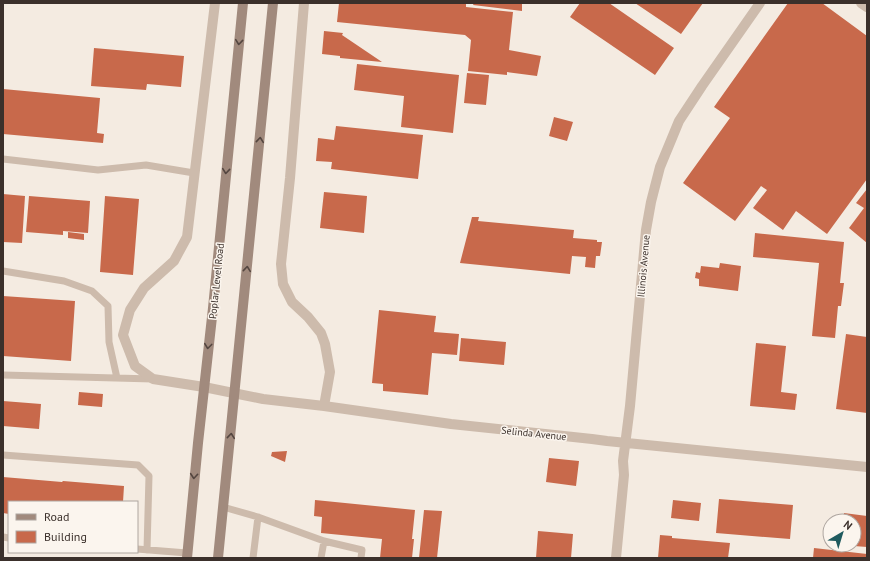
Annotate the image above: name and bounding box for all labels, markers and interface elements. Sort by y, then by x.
one-way arrow [235,39,244,45]
one-way arrow [255,137,264,143]
one-way arrow [222,168,231,174]
street label: Illinois Avenue [634,234,653,298]
street label: Poplar Level Road [206,243,227,320]
one-way arrow [242,266,251,272]
one-way arrow [204,343,213,349]
street label: Selinda Avenue [501,424,567,443]
one-way arrow [226,433,235,439]
one-way arrow [190,473,199,479]
legend [8,501,138,553]
text: Road [44,509,69,524]
north arrow [822,513,862,553]
text: N [841,517,855,533]
text: Building [44,529,87,544]

